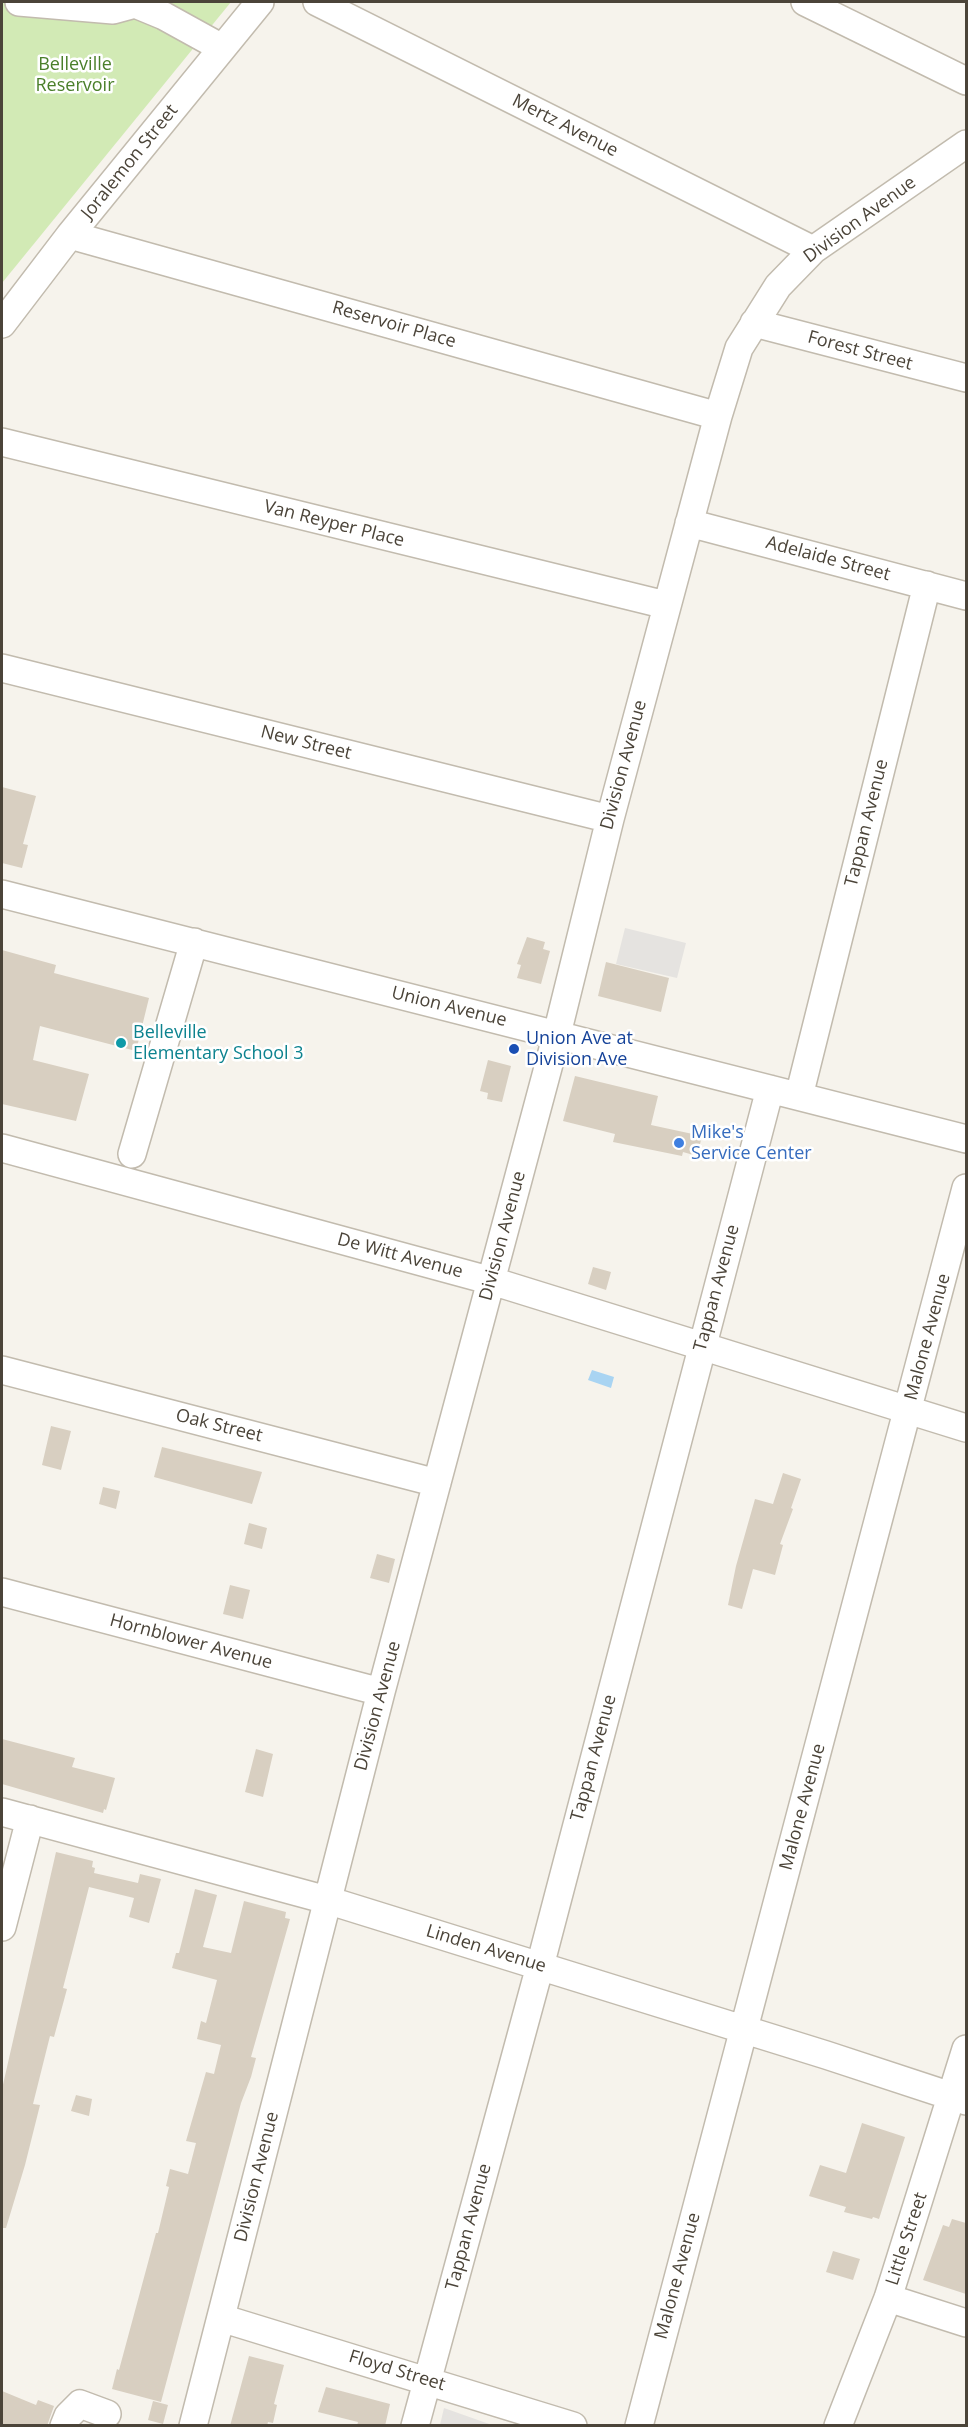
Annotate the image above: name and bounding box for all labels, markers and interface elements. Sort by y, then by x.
park label: Belleville Reservoir [36,54,114,97]
street label: Mertz Avenue [508,90,622,162]
street label: Joralemon Street [77,100,183,224]
street label: Division Avenue [800,172,920,268]
street label: Reservoir Place [330,297,458,353]
street label: Forest Street [805,327,915,375]
street label: Van Reyper Place [262,496,406,552]
street label: Adelaide Street [764,532,892,586]
street label: Division Avenue [596,698,652,832]
street label: New Street [258,721,354,765]
street label: Tappan Avenue [841,757,893,889]
street label: Union Avenue [389,982,509,1032]
place label: Belleville Elementary School 3 [133,1022,304,1064]
place label: Union Ave at Division Ave [526,1028,633,1070]
marker: Belleville Elementary School 3 [114,1036,128,1050]
marker: Union Ave at Division Ave [507,1042,521,1056]
place label: Mike's Service Center [691,1122,812,1164]
marker: Mike's Service Center [672,1136,686,1150]
street label: Division Avenue [475,1169,531,1303]
street label: Tappan Avenue [690,1222,744,1354]
street label: De Witt Avenue [335,1229,465,1283]
street label: Malone Avenue [901,1271,955,1403]
street label: Oak Street [173,1405,265,1447]
street label: Hornblower Avenue [107,1610,275,1674]
street label: Division Avenue [350,1639,406,1773]
street label: Tappan Avenue [567,1692,621,1824]
street label: Malone Avenue [776,1741,830,1873]
street label: Linden Avenue [423,1920,549,1978]
street label: Division Avenue [230,2110,284,2244]
street label: Tappan Avenue [442,2161,496,2293]
street label: Little Street [882,2190,932,2288]
street label: Malone Avenue [651,2210,705,2342]
street label: Floyd Street [346,2346,448,2396]

